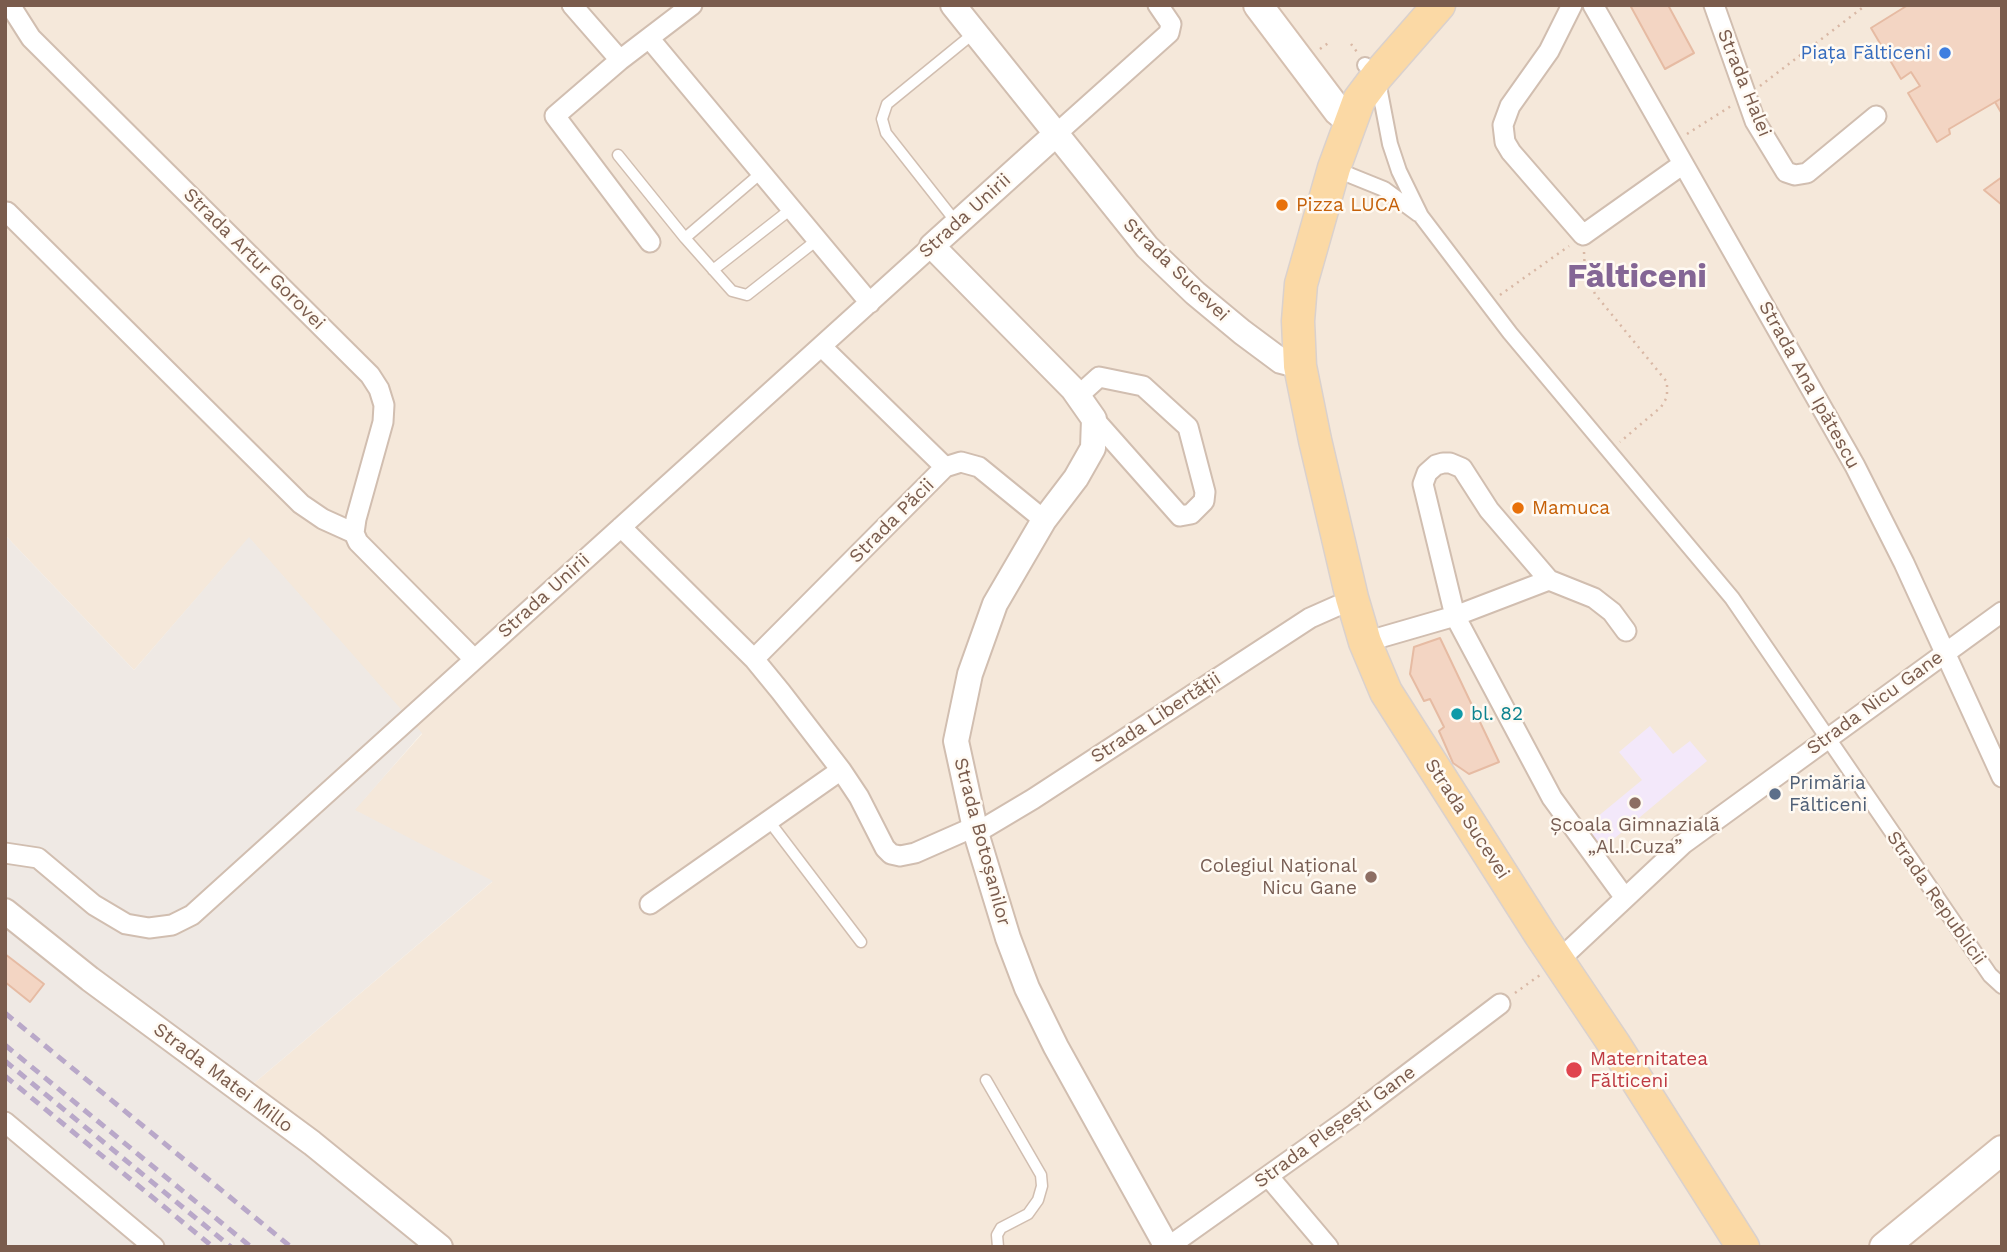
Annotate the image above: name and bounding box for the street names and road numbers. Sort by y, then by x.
street label: Strada Halei [1712,26,1776,140]
street label: Strada Unirii [914,169,1016,263]
street label: Strada Artur Gorovei [178,183,330,335]
street label: Strada Sucevei [1118,214,1234,326]
street label: Strada Ana Ipătescu [1753,297,1865,473]
street label: Strada Păcii [845,474,939,568]
street label: Strada Unirii [493,549,595,643]
street label: Strada Nicu Gane [1803,646,1947,760]
street label: Strada Libertății [1087,667,1225,769]
street label: Strada Botoșanilor [949,755,1015,929]
street label: Strada Sucevei [1420,755,1514,883]
street label: Strada Republicii [1881,827,1991,969]
street label: Strada Matei Millo [149,1018,297,1138]
street label: Strada Pleșești Gane [1250,1061,1420,1193]

